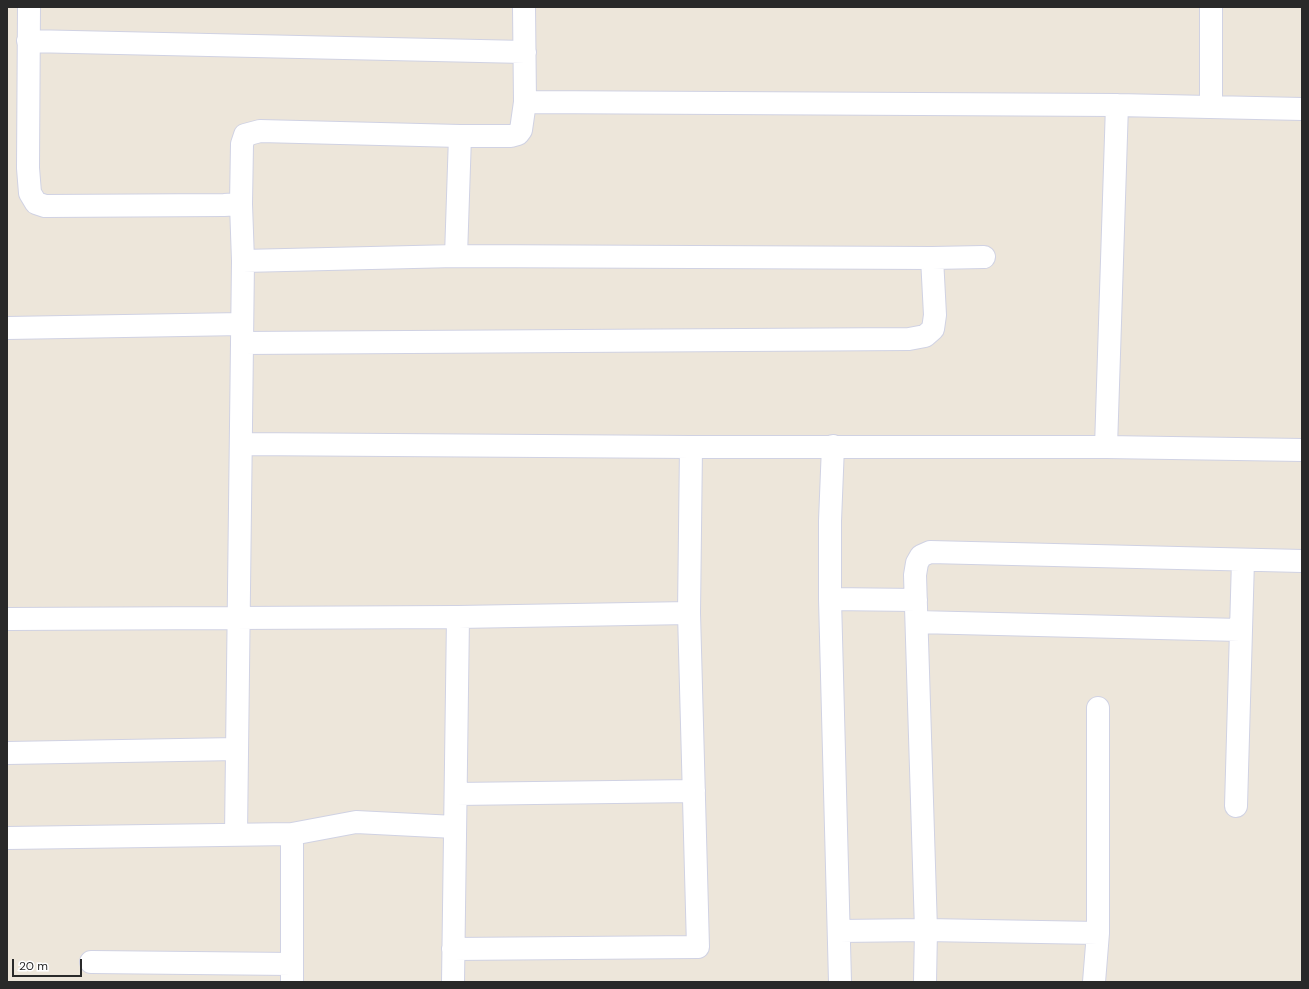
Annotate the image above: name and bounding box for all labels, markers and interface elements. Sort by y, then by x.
scale bar [14,951,84,977]
text: 20 m [19,958,48,974]

